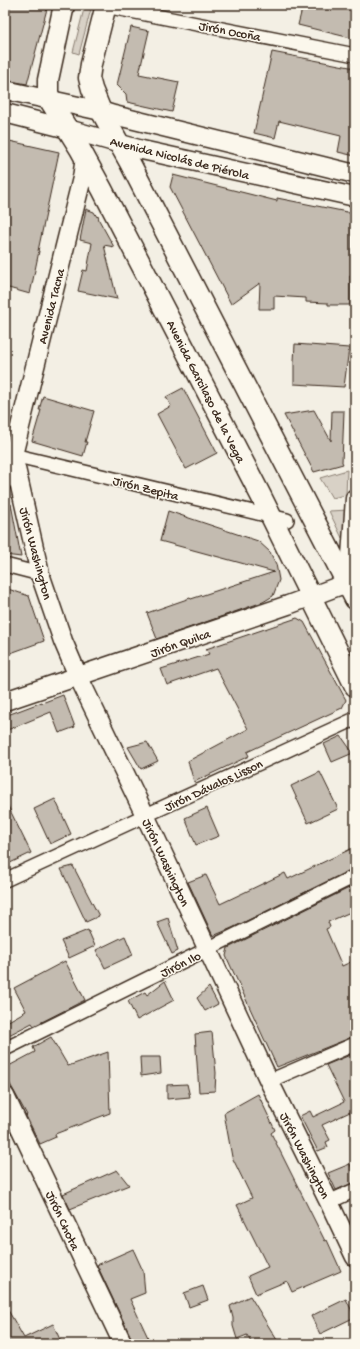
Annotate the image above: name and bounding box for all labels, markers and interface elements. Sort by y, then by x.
street label: Jirón Ocoña [197,19,262,46]
street label: Avenida Nicolás de Piérola [108,135,251,184]
street label: Avenida Tacna [36,267,69,346]
street label: Avenida Garcilaso de la Vega [162,318,248,467]
street label: Jirón Zepita [111,474,181,505]
street label: Jirón Washington [15,506,54,602]
street label: Jirón Quilca [149,627,214,662]
street label: Jirón Dávalos Lisson [163,757,266,816]
street label: Jirón Washington [138,817,192,910]
street label: Jirón Ilo [158,949,204,981]
street label: Jirón Washington [276,1110,332,1203]
street label: Jirón Chota [41,1189,82,1254]

